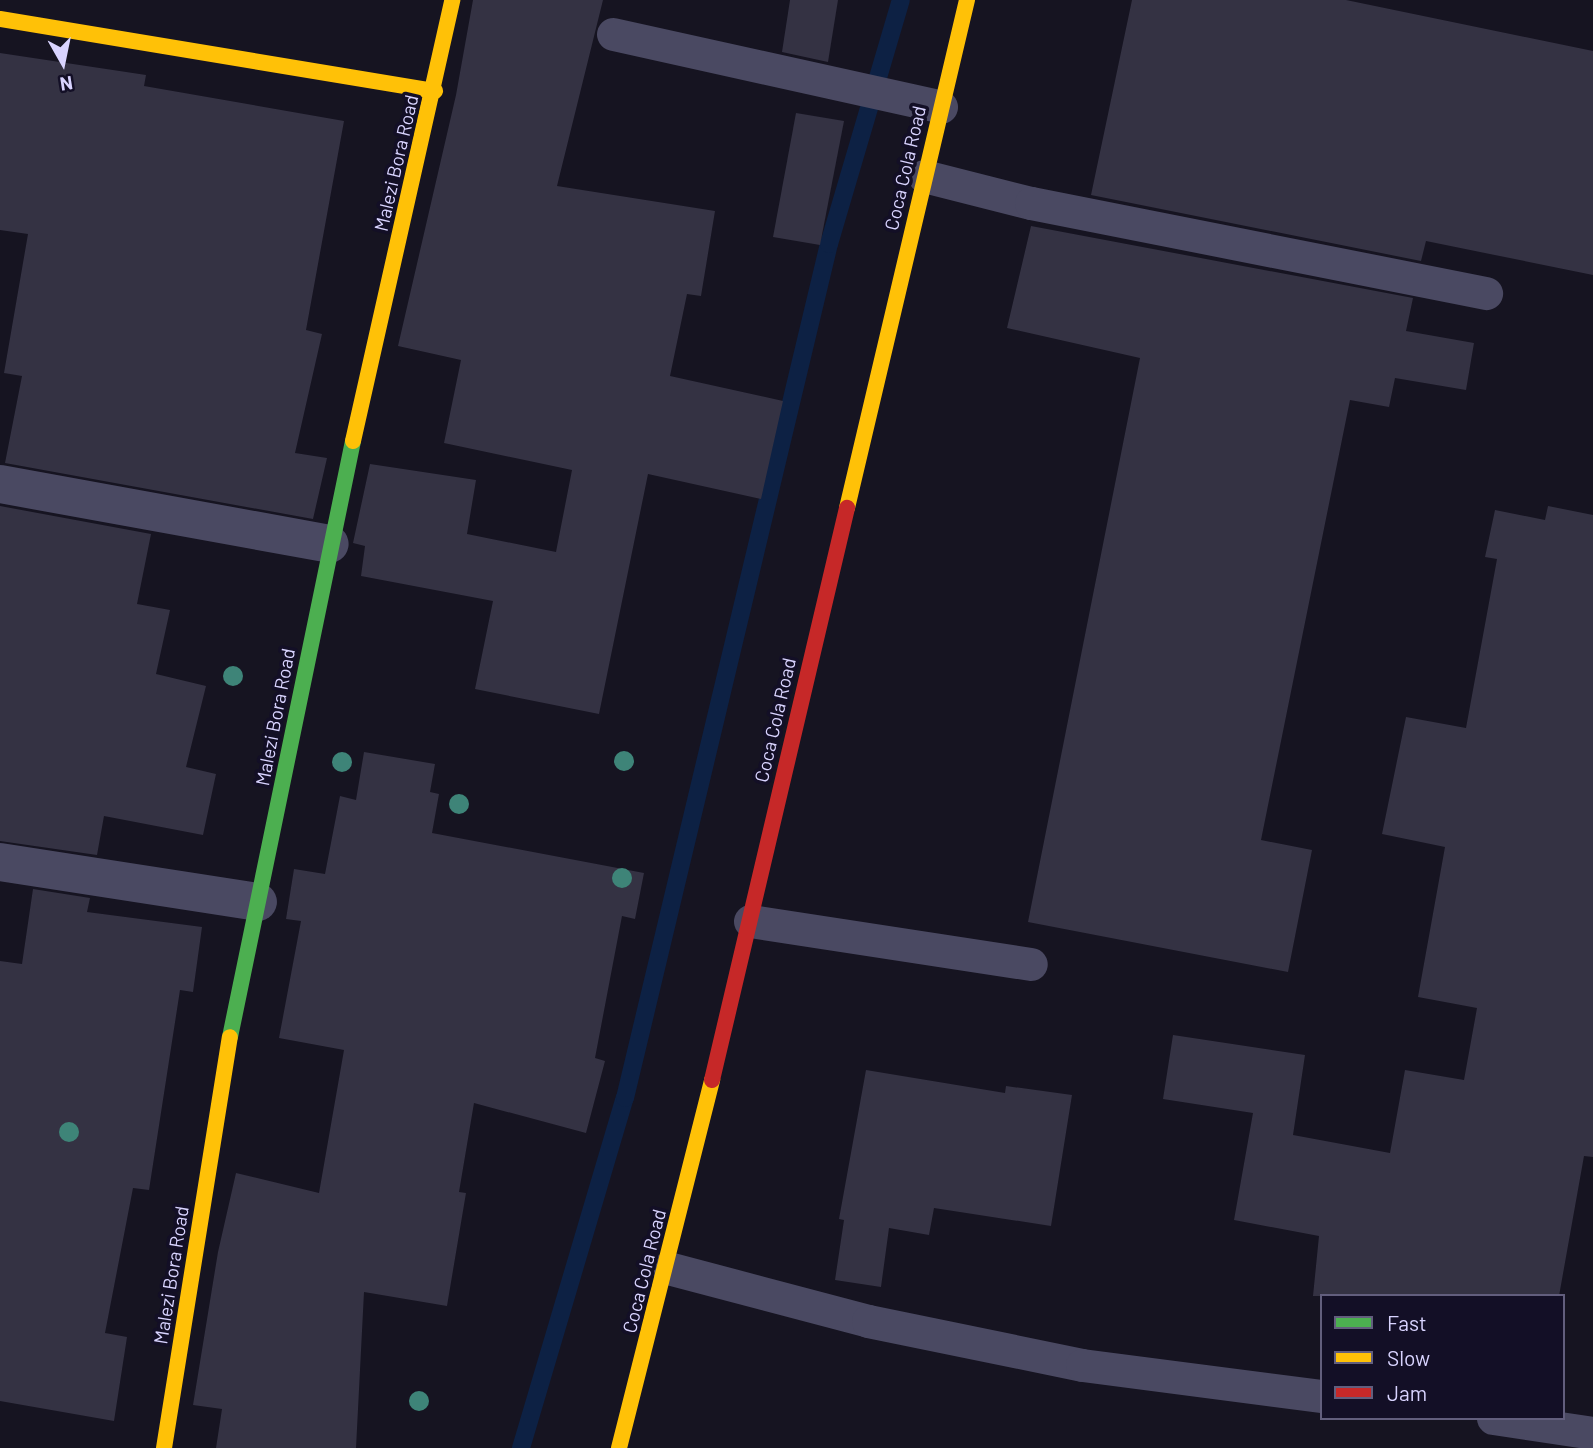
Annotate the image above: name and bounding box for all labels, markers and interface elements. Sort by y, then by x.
north arrow [28,28,98,98]
text: N [58,72,74,97]
street label: Malezi Bora Road [369,92,423,234]
street label: Coca Cola Road [880,104,930,232]
street label: Malezi Bora Road [250,646,300,788]
street label: Coca Cola Road [750,656,800,784]
street label: Malezi Bora Road [149,1204,193,1346]
street label: Coca Cola Road [618,1207,670,1335]
legend [1320,1294,1565,1420]
text: Fast [1387,1310,1427,1335]
text: Slow [1387,1345,1430,1370]
text: Jam [1387,1380,1427,1405]

